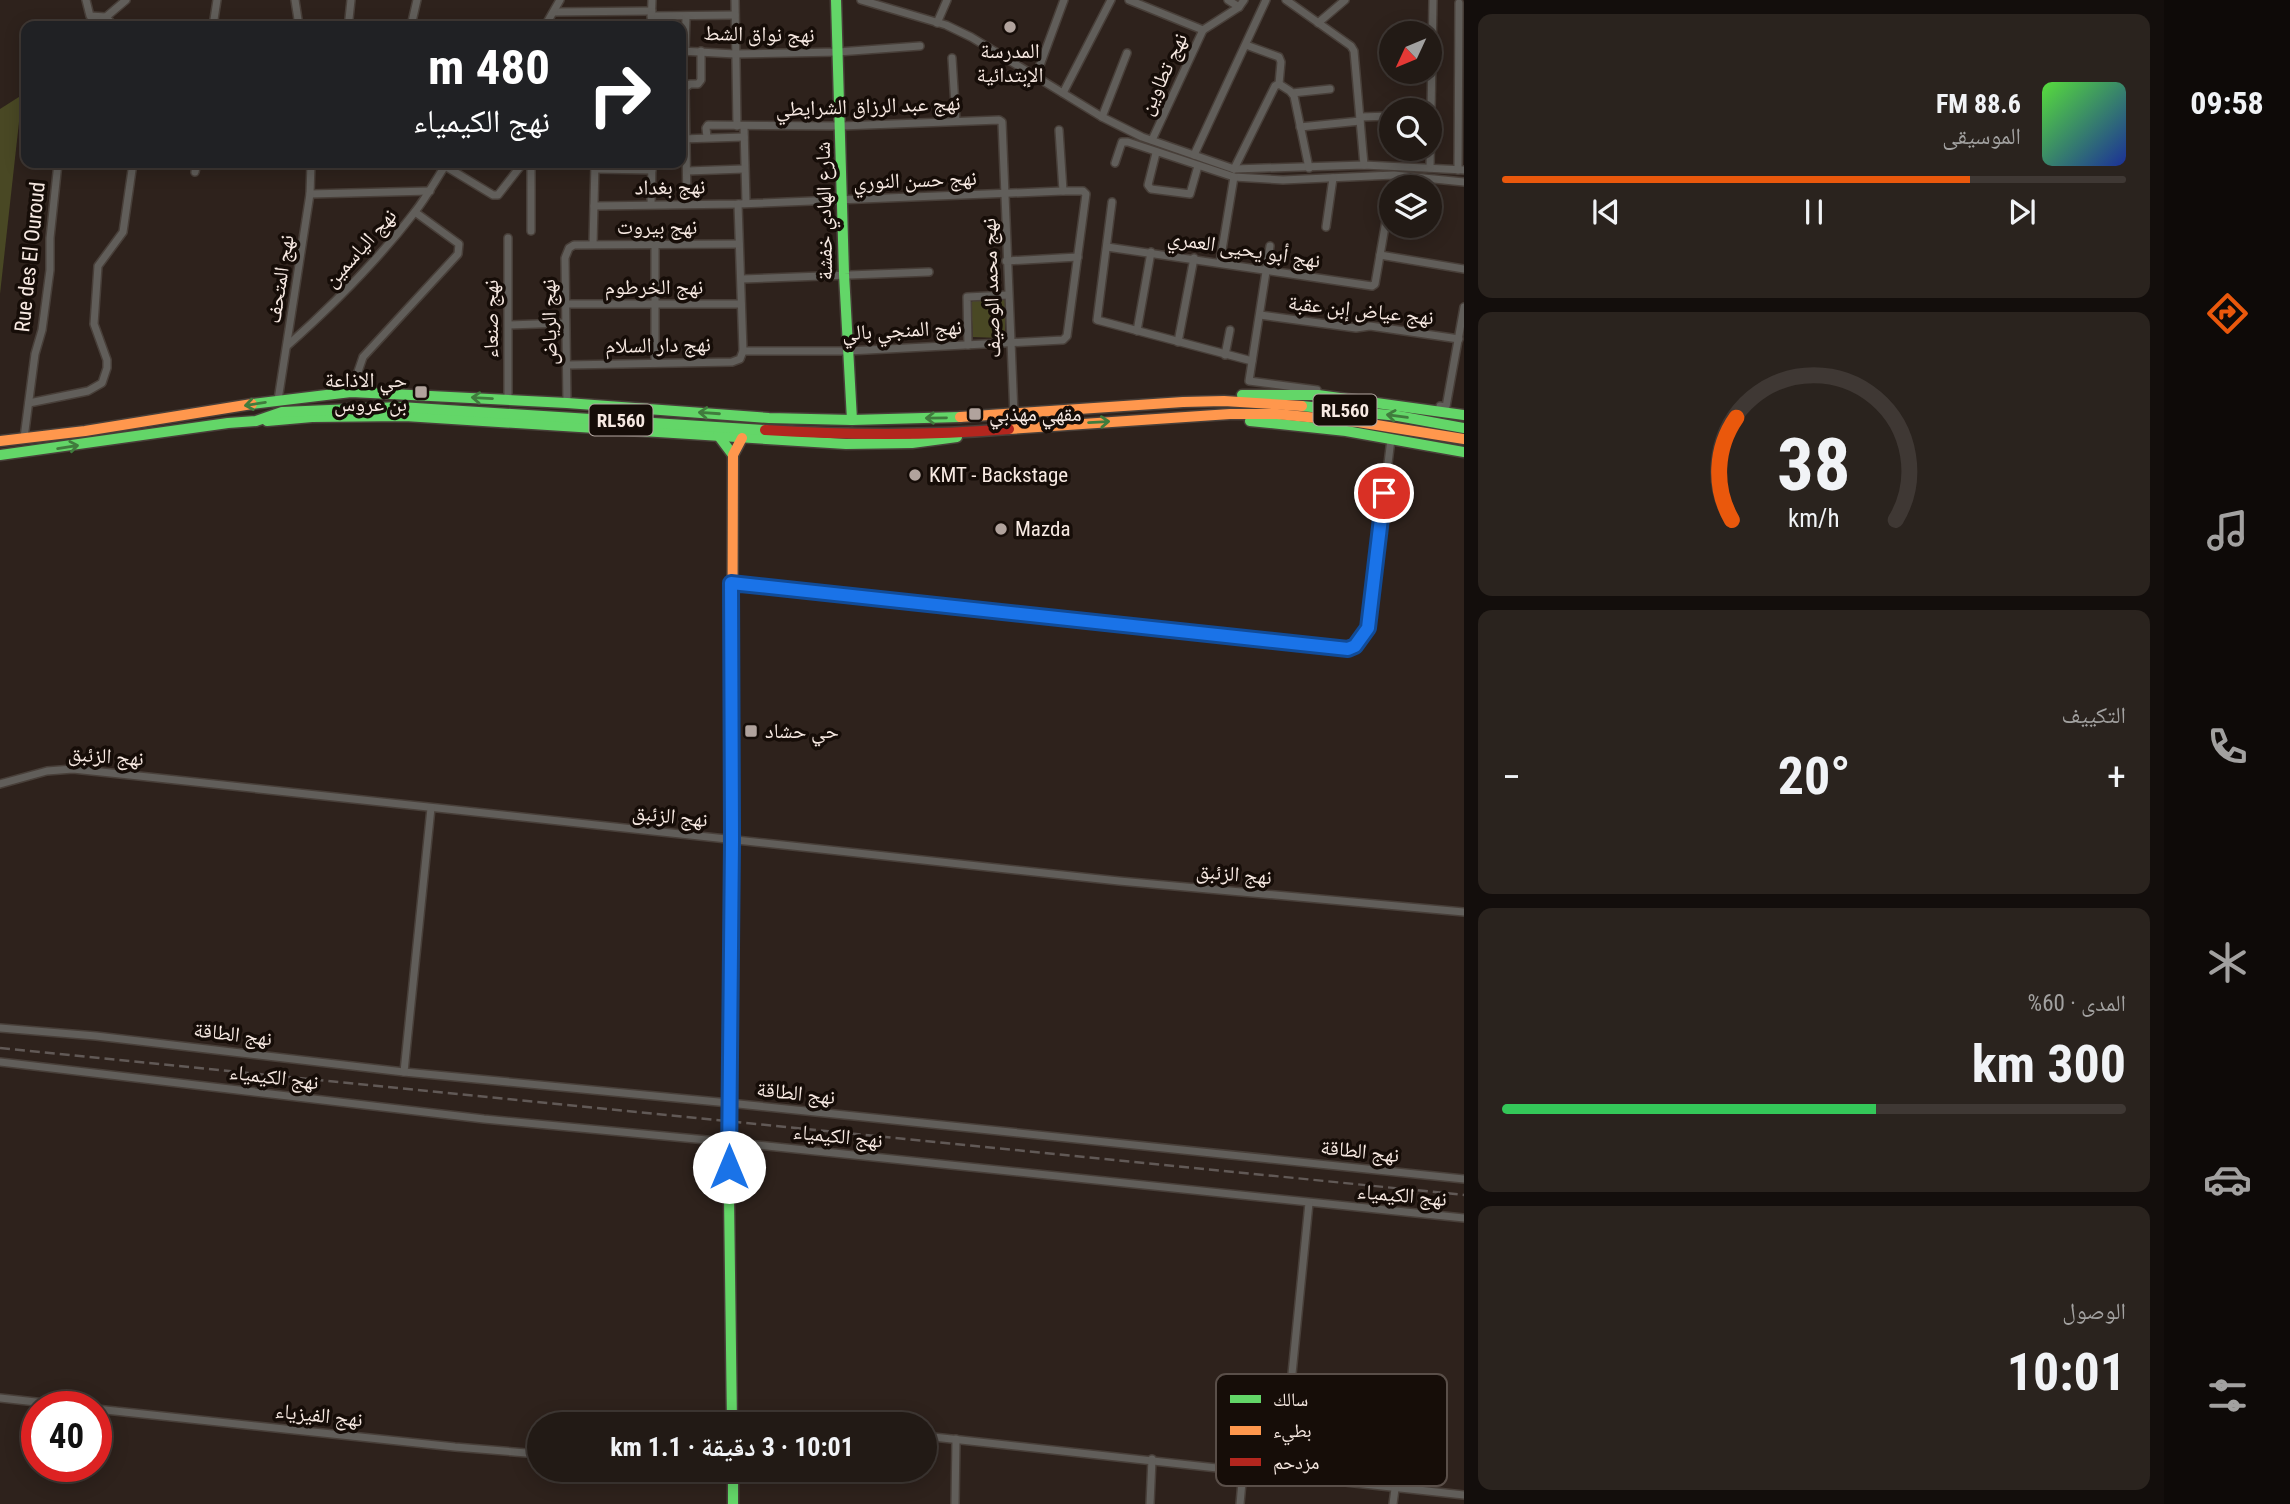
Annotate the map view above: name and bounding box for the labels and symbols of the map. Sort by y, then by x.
marker: المدرسة الإبتدائية [1002,19,1018,35]
street label: نهج نواق الشط [703,21,815,48]
north arrow [1379,21,1442,84]
street label: نهج تطاوين [1134,29,1193,119]
place label: المدرسة الإبتدائية [977,39,1044,88]
street label: نهج عبد الرزاق الشرايطي [775,91,961,126]
street label: شارع الهادي خفشة [811,141,842,281]
street label: نهج حسن النوري [853,166,977,198]
street label: نهج بغداد [634,174,706,201]
street label: Rue des El Ouroud [10,181,50,333]
street label: نهج الياسمين [319,204,402,293]
street label: نهج بيروت [617,215,697,240]
street label: نهج محمد الوصيف [977,218,1006,358]
street label: نهج أبو يحيى العمري [1165,224,1322,277]
street label: نهج المتحف [261,233,300,325]
street label: نهج الخرطوم [605,275,703,301]
street label: نهج الرياض [536,279,563,365]
street label: نهج صنعاء [479,280,504,358]
street label: نهج عياض إبن عقبة [1287,290,1435,332]
street label: نهج المنجي بالي [841,315,963,349]
street label: نهج دار السلام [605,332,711,360]
place label: حي الاذاعة بن عروس [325,368,407,417]
marker: حي الاذاعة بن عروس [413,384,429,400]
one-way arrow [471,392,494,405]
road number: RL560 [1314,394,1376,426]
one-way arrow [245,398,267,411]
place label: مقهي مهذبي [989,402,1082,430]
road number: RL560 [590,404,652,436]
one-way arrow [698,406,721,419]
marker: مقهي مهذبي [967,406,983,422]
one-way arrow [1386,410,1409,423]
one-way arrow [925,412,948,425]
one-way arrow [1087,415,1110,428]
one-way arrow [56,440,79,453]
place label: KMT - Backstage [929,463,1068,487]
pin [1354,463,1414,523]
marker: KMT - Backstage [907,467,923,483]
place label: Mazda [1015,517,1070,541]
marker: Mazda [993,521,1009,537]
place label: حي حشاد [765,719,839,747]
marker: حي حشاد [743,723,759,739]
street label: نهج الزئبق [67,741,145,772]
street label: نهج الزئبق [631,800,709,833]
street label: نهج الزئبق [1195,859,1273,890]
street label: نهج الطاقة [192,1017,274,1052]
street label: نهج الكيمياء [228,1060,320,1095]
street label: نهج الطاقة [755,1077,836,1110]
street label: نهج الكيمياء [792,1119,884,1154]
position arrow [692,1130,766,1204]
street label: نهج الطاقة [1319,1135,1400,1168]
street label: نهج الكيمياء [1356,1179,1448,1212]
legend [1216,1374,1447,1486]
text: سالك [1273,1388,1308,1411]
speed limit sign: 40 [21,1391,112,1482]
street label: نهج الفيزياء [274,1398,364,1433]
text: بطيء [1273,1419,1312,1446]
text: مزدحم [1273,1451,1319,1475]

